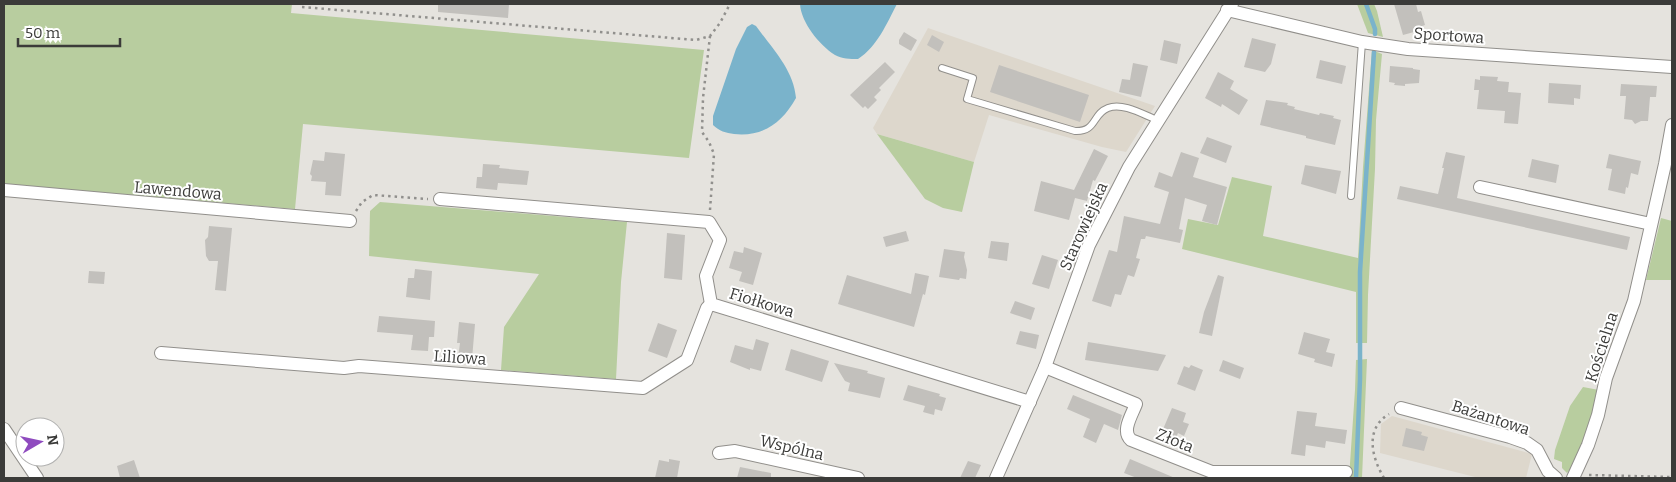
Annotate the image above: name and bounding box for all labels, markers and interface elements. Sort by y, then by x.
scale bar [18,15,120,47]
text: 50 m [25,24,61,42]
street label: Sportowa [1413,24,1485,47]
street label: Lawendowa [133,177,223,204]
street label: Starowiejska [1056,179,1111,273]
street label: Fiołkowa [727,284,797,321]
street label: Kościelna [1581,309,1622,385]
street label: Liliowa [433,346,487,369]
street label: Bażantowa [1449,396,1533,439]
north arrow [15,417,65,467]
street label: Złota [1153,424,1197,457]
street label: Wspólna [758,431,826,464]
text: N [43,433,62,447]

